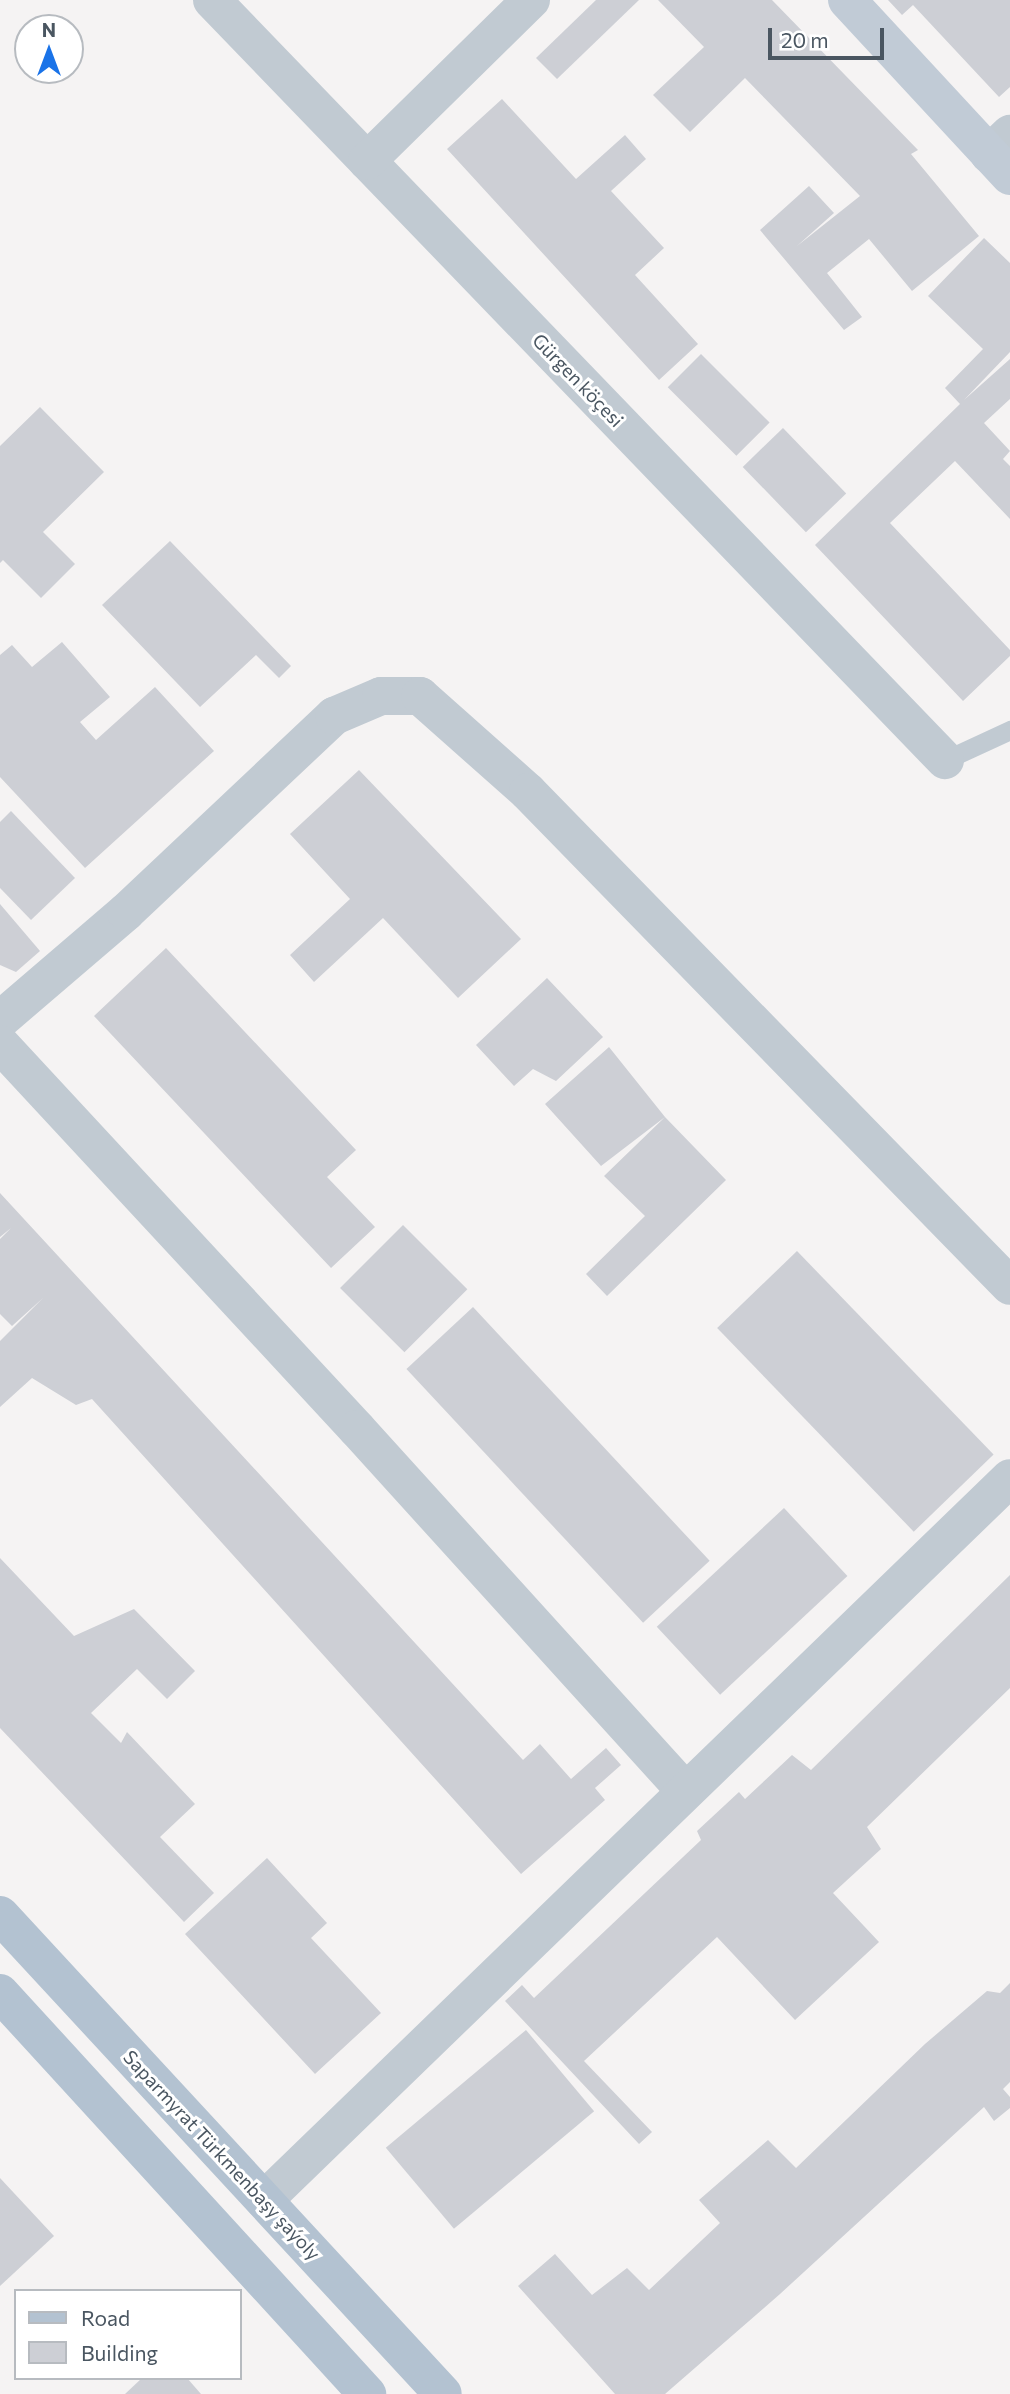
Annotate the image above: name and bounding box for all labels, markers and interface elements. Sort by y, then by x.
north arrow [14,14,84,84]
scale bar [772,14,888,58]
text: N [42,18,56,41]
text: 20 m [781,27,829,52]
street label: Gürgen köçesi [528,329,628,431]
street label: Saparmyrat Türkmenbaşy şaýoly [119,2045,325,2265]
legend [14,2289,242,2380]
text: Road [81,2305,130,2330]
text: Building [81,2340,158,2365]

